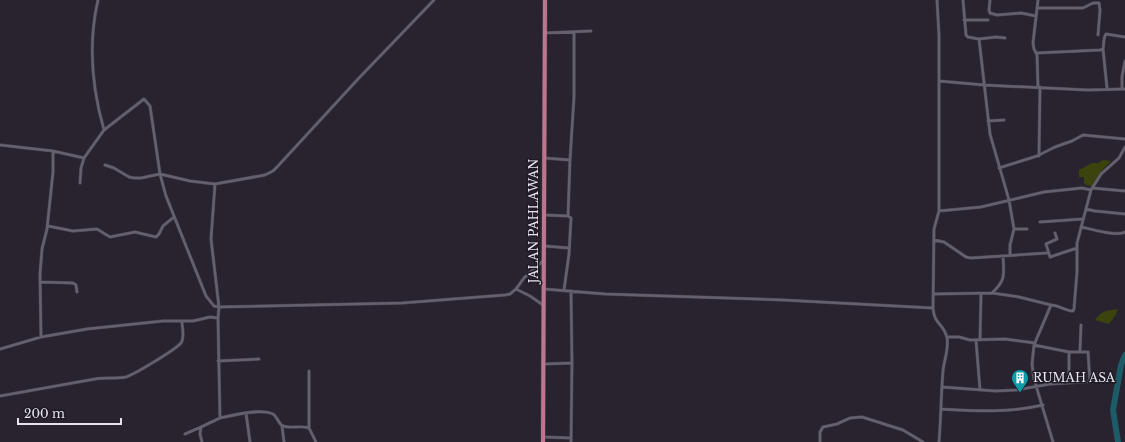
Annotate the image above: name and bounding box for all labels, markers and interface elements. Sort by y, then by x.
street label: JALAN PAHLAWAN [526,159,541,285]
building icon: RUMAH ASA [1010,368,1030,393]
place label: RUMAH ASA [1033,370,1116,385]
scale bar [18,400,121,426]
text: 200 m [24,406,65,421]

